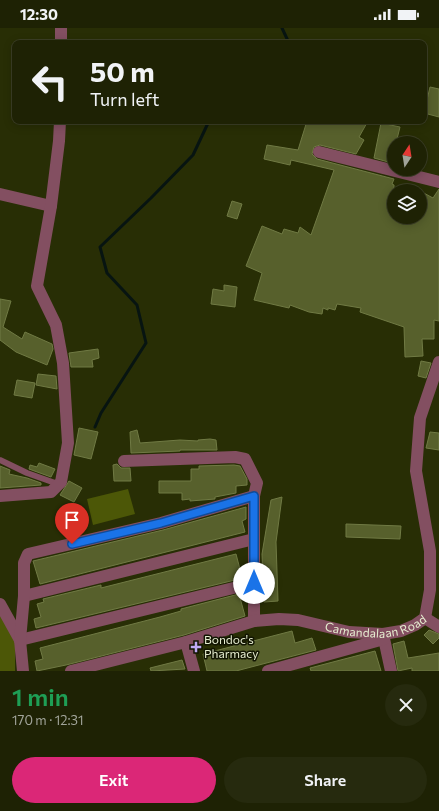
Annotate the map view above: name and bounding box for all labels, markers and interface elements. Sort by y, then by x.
text: 12:30 [20,5,58,23]
text: 50 m [90,54,155,88]
icon: left [24,56,76,108]
text: Turn left [90,88,159,110]
north arrow [387,136,427,176]
map controls [387,136,427,224]
button: layers [387,184,427,224]
pin [55,503,89,544]
icon: arrive [61,509,83,531]
position arrow [233,562,275,604]
street label: Camandalaan Road [324,611,429,640]
place label: Bondoc's Pharmacy [204,632,258,660]
marker: Bondoc's Pharmacy [191,642,201,652]
text: 1 min [12,682,69,711]
button: close [385,684,427,726]
text: 170 m · 12:31 [12,712,84,728]
button: Exit [12,757,216,803]
button: Share [224,757,427,803]

